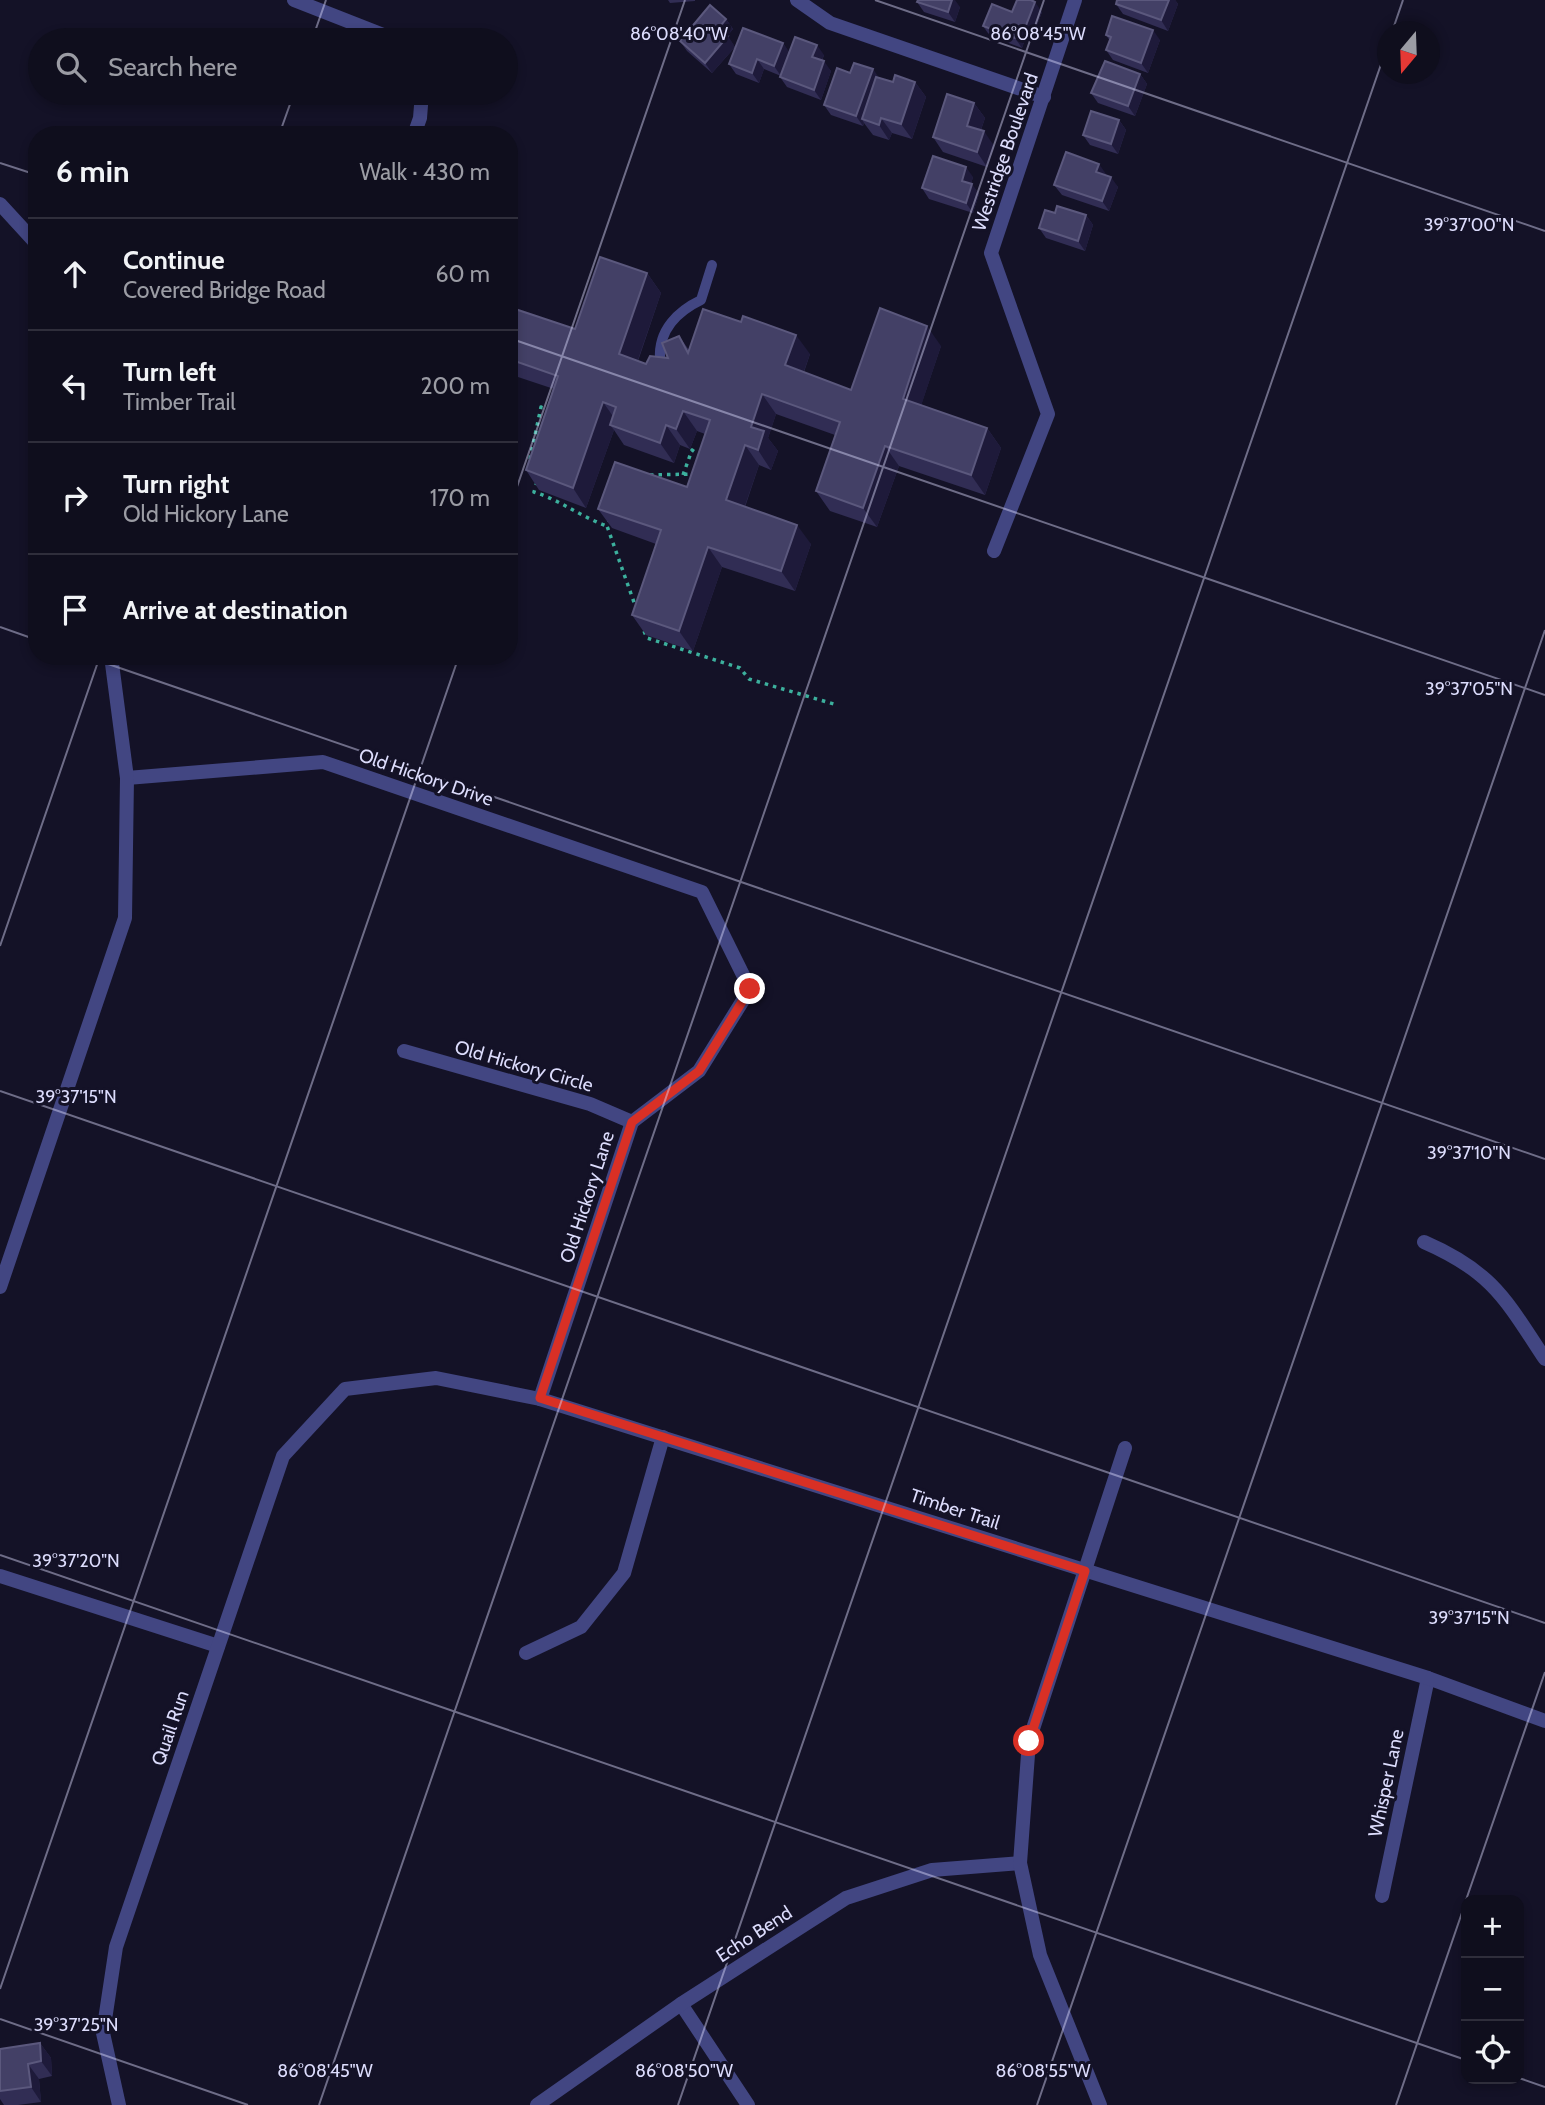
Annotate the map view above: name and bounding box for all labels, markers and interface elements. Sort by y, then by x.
north arrow [1377,21,1440,84]
text: 86°08'40"W [630,23,728,45]
text: 86°08'45"W [990,23,1086,45]
search box [28,28,518,105]
icon: search [52,48,90,86]
text: Search here [108,51,237,83]
street label: Westridge Boulevard [967,70,1043,234]
text: 6 min [56,153,129,190]
text: Walk · 430 m [359,158,490,186]
text: 39°37'00"N [1424,214,1514,236]
text: Continue [123,244,225,276]
icon: ahead [56,255,94,293]
text: 60 m [436,260,490,288]
text: Covered Bridge Road [123,276,326,304]
text: Turn left [123,356,216,388]
icon: left [56,367,94,405]
text: 200 m [420,372,490,400]
text: Timber Trail [123,388,236,416]
text: Turn right [123,468,229,500]
icon: right [56,479,94,517]
text: 170 m [430,484,490,512]
text: Old Hickory Lane [123,500,289,528]
icon: arrive [56,591,94,629]
text: Arrive at destination [123,594,348,626]
text: 39°37'05"N [1425,678,1513,700]
street label: Old Hickory Drive [356,743,496,811]
route end [734,973,765,1004]
street label: Old Hickory Circle [452,1035,596,1097]
text: 39°37'15"N [35,1086,117,1108]
street label: Old Hickory Lane [555,1128,619,1266]
text: 39°37'10"N [1427,1142,1511,1164]
street label: Timber Trail [907,1484,1003,1534]
text: 39°37'20"N [32,1550,120,1572]
text: 39°37'15"N [1428,1607,1510,1629]
street label: Quail Run [146,1687,194,1769]
route start [1013,1725,1044,1756]
street label: Whisper Lane [1363,1727,1409,1839]
map controls [1461,1895,1524,2084]
button: + [1461,1895,1524,1958]
street label: Echo Bend [712,1901,796,1967]
button: − [1461,1958,1524,2021]
text: 39°37'25"N [34,2014,118,2036]
button: locate [1461,2021,1524,2084]
text: 86°08'45"W [277,2060,373,2082]
text: 86°08'50"W [635,2060,733,2082]
text: 86°08'55"W [995,2060,1091,2082]

